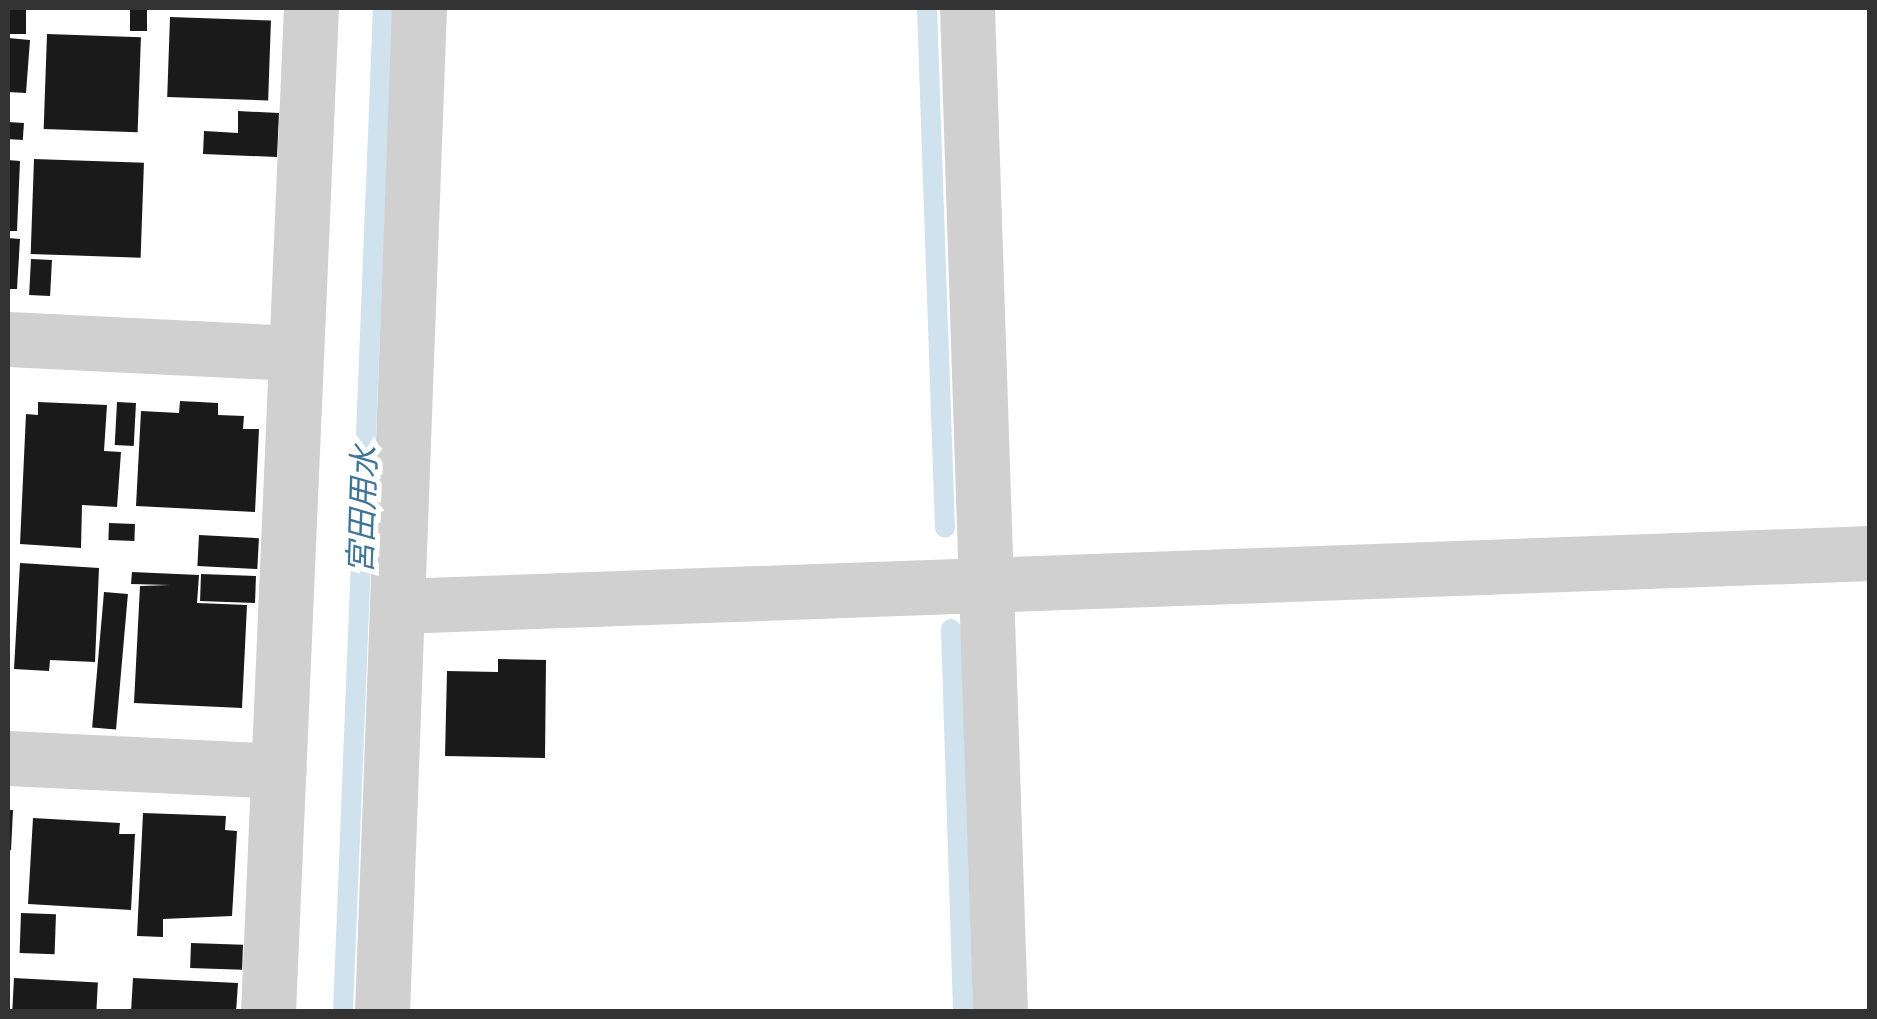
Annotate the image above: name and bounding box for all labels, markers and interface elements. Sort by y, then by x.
water label: 宮田用水 [342,445,384,575]

